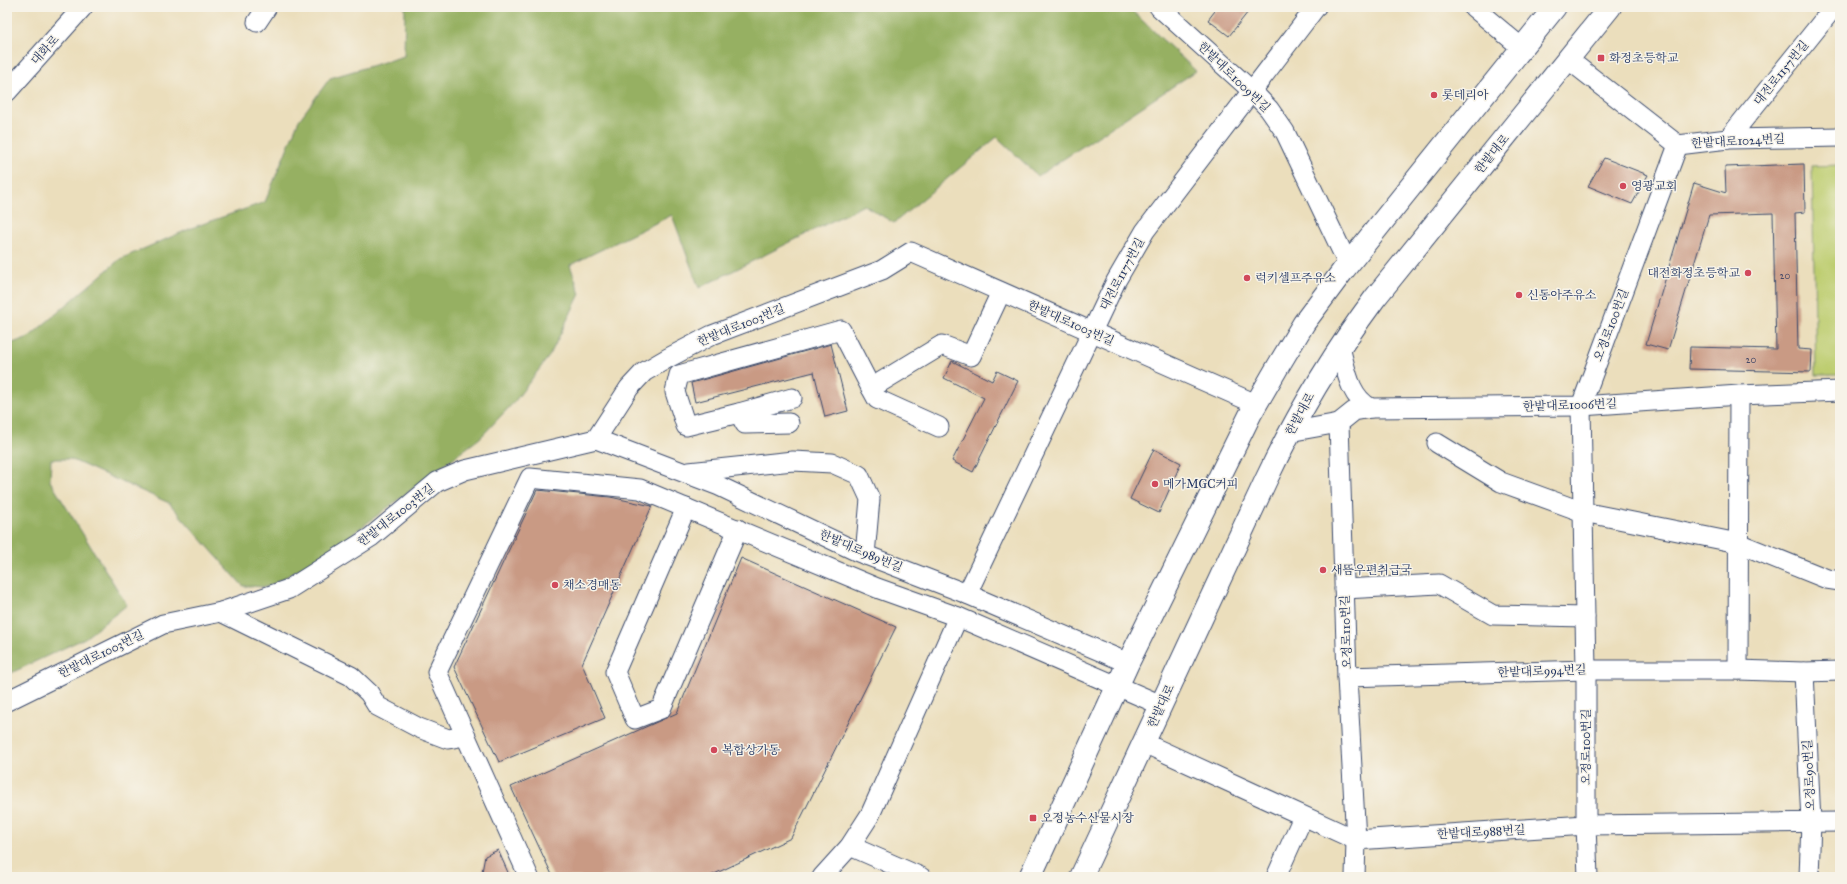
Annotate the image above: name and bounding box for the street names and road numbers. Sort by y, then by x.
street label: 대화로 [28,32,62,68]
street label: 대전로1157번길 [1751,38,1811,108]
street label: 한밭대로1009번길 [1195,39,1273,115]
street label: 한밭대로 [1472,131,1512,176]
street label: 한밭대로1024번길 [1691,132,1785,150]
street label: 대전로1177번길 [1097,235,1147,313]
street label: 오정로100번길 [1591,287,1631,363]
street label: 한밭대로1003번길 [1026,298,1116,348]
street label: 한밭대로1003번길 [695,301,787,349]
street label: 한밭대로 [1283,390,1318,438]
street label: 한밭대로1006번길 [1523,396,1617,414]
street label: 한밭대로1003번길 [355,481,437,549]
street label: 한밭대로989번길 [817,527,905,575]
street label: 오정로110번길 [1338,595,1354,669]
street label: 한밭대로1003번길 [56,627,146,681]
street label: 한밭대로994번길 [1497,662,1587,680]
street label: 한밭대로 [1145,682,1177,730]
street label: 오정로100번길 [1579,709,1593,785]
street label: 오정로90번길 [1800,739,1818,811]
street label: 한밭대로988번길 [1436,823,1526,841]

